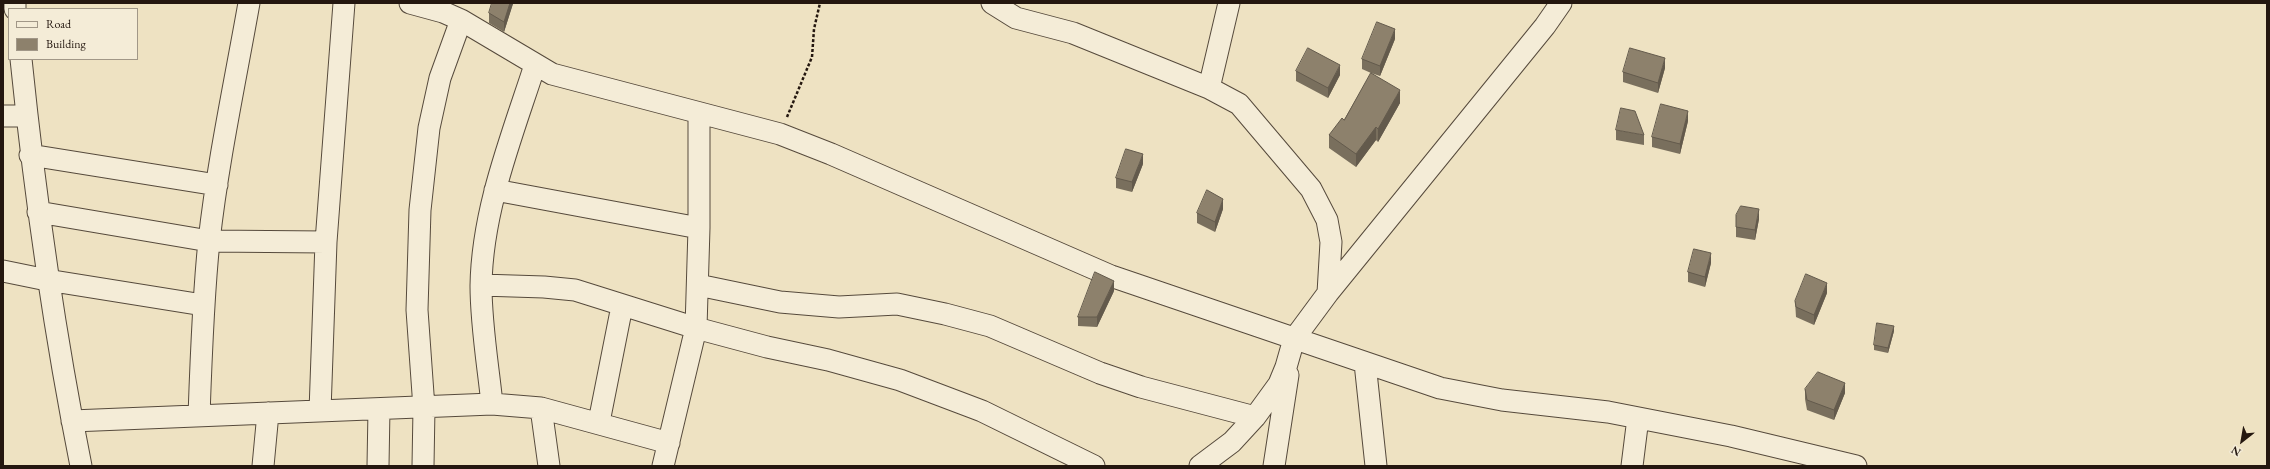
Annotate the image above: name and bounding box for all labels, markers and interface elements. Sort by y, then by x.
legend [8,8,138,60]
text: Road [46,16,71,32]
text: Building [46,36,86,52]
north arrow [2222,421,2262,461]
text: N [2228,443,2243,460]

